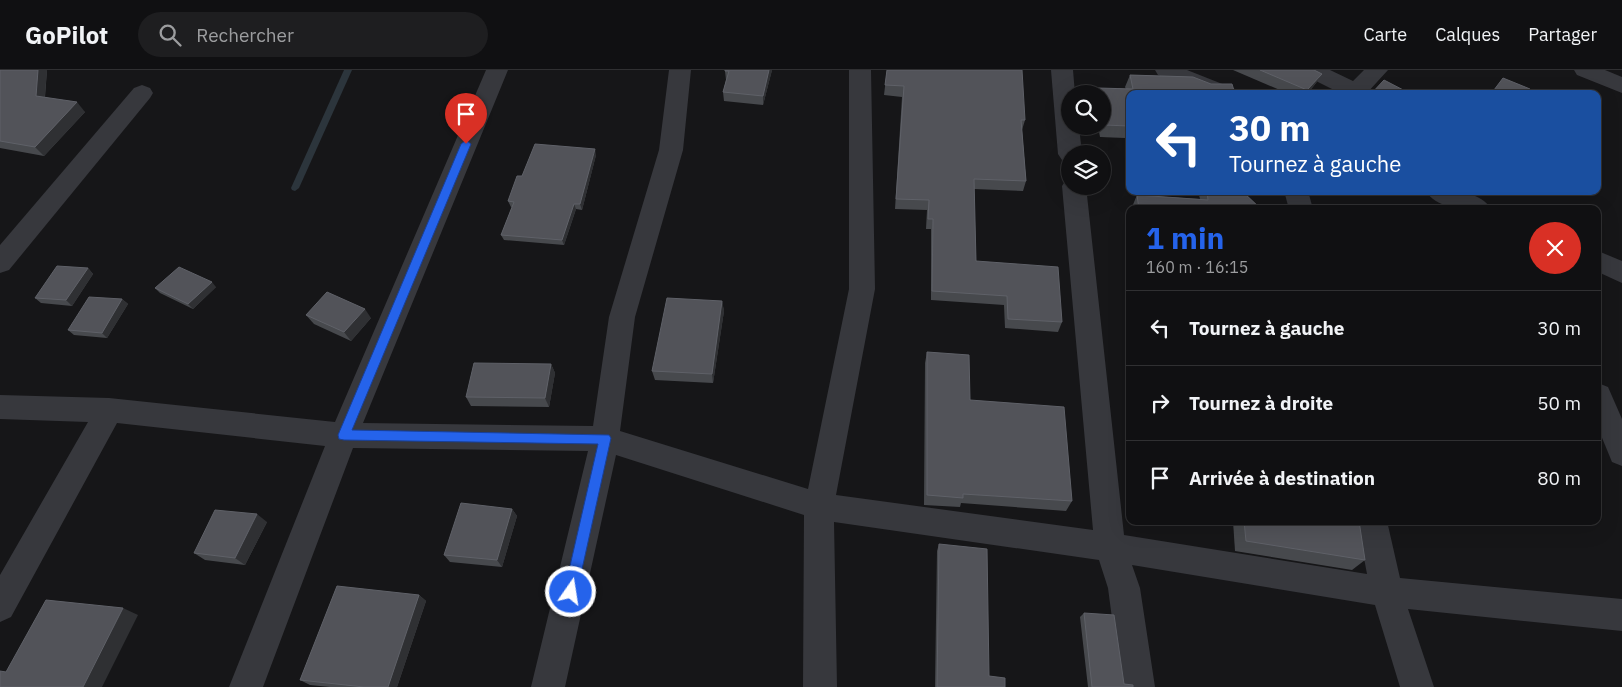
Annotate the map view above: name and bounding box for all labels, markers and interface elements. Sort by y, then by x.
search box [138,12,488,57]
text: GoPilot [25,19,108,51]
icon: search [156,21,184,49]
text: Rechercher [196,23,294,47]
text: Carte [1364,23,1407,46]
text: Calques [1435,23,1500,46]
text: Partager [1528,23,1597,46]
map controls [1061,85,1111,195]
button: search [1061,85,1111,135]
pin [445,93,487,144]
icon: arrive [452,100,480,128]
text: 30 m [1229,105,1311,151]
icon: left [1146,110,1211,175]
button: layers [1061,145,1111,195]
text: Tournez à gauche [1229,149,1401,178]
text: 1 min [1146,218,1224,257]
button: close [1529,222,1581,274]
text: 160 m · 16:15 [1146,257,1248,277]
icon: left [1146,314,1174,342]
text: Tournez à gauche [1189,316,1345,340]
text: 30 m [1537,316,1581,340]
icon: right [1146,389,1174,417]
text: Tournez à droite [1189,391,1333,415]
text: 50 m [1537,391,1581,415]
icon: arrive [1146,464,1174,492]
text: Arrivée à destination [1189,466,1375,490]
text: 80 m [1537,466,1581,490]
position arrow [544,565,596,617]

